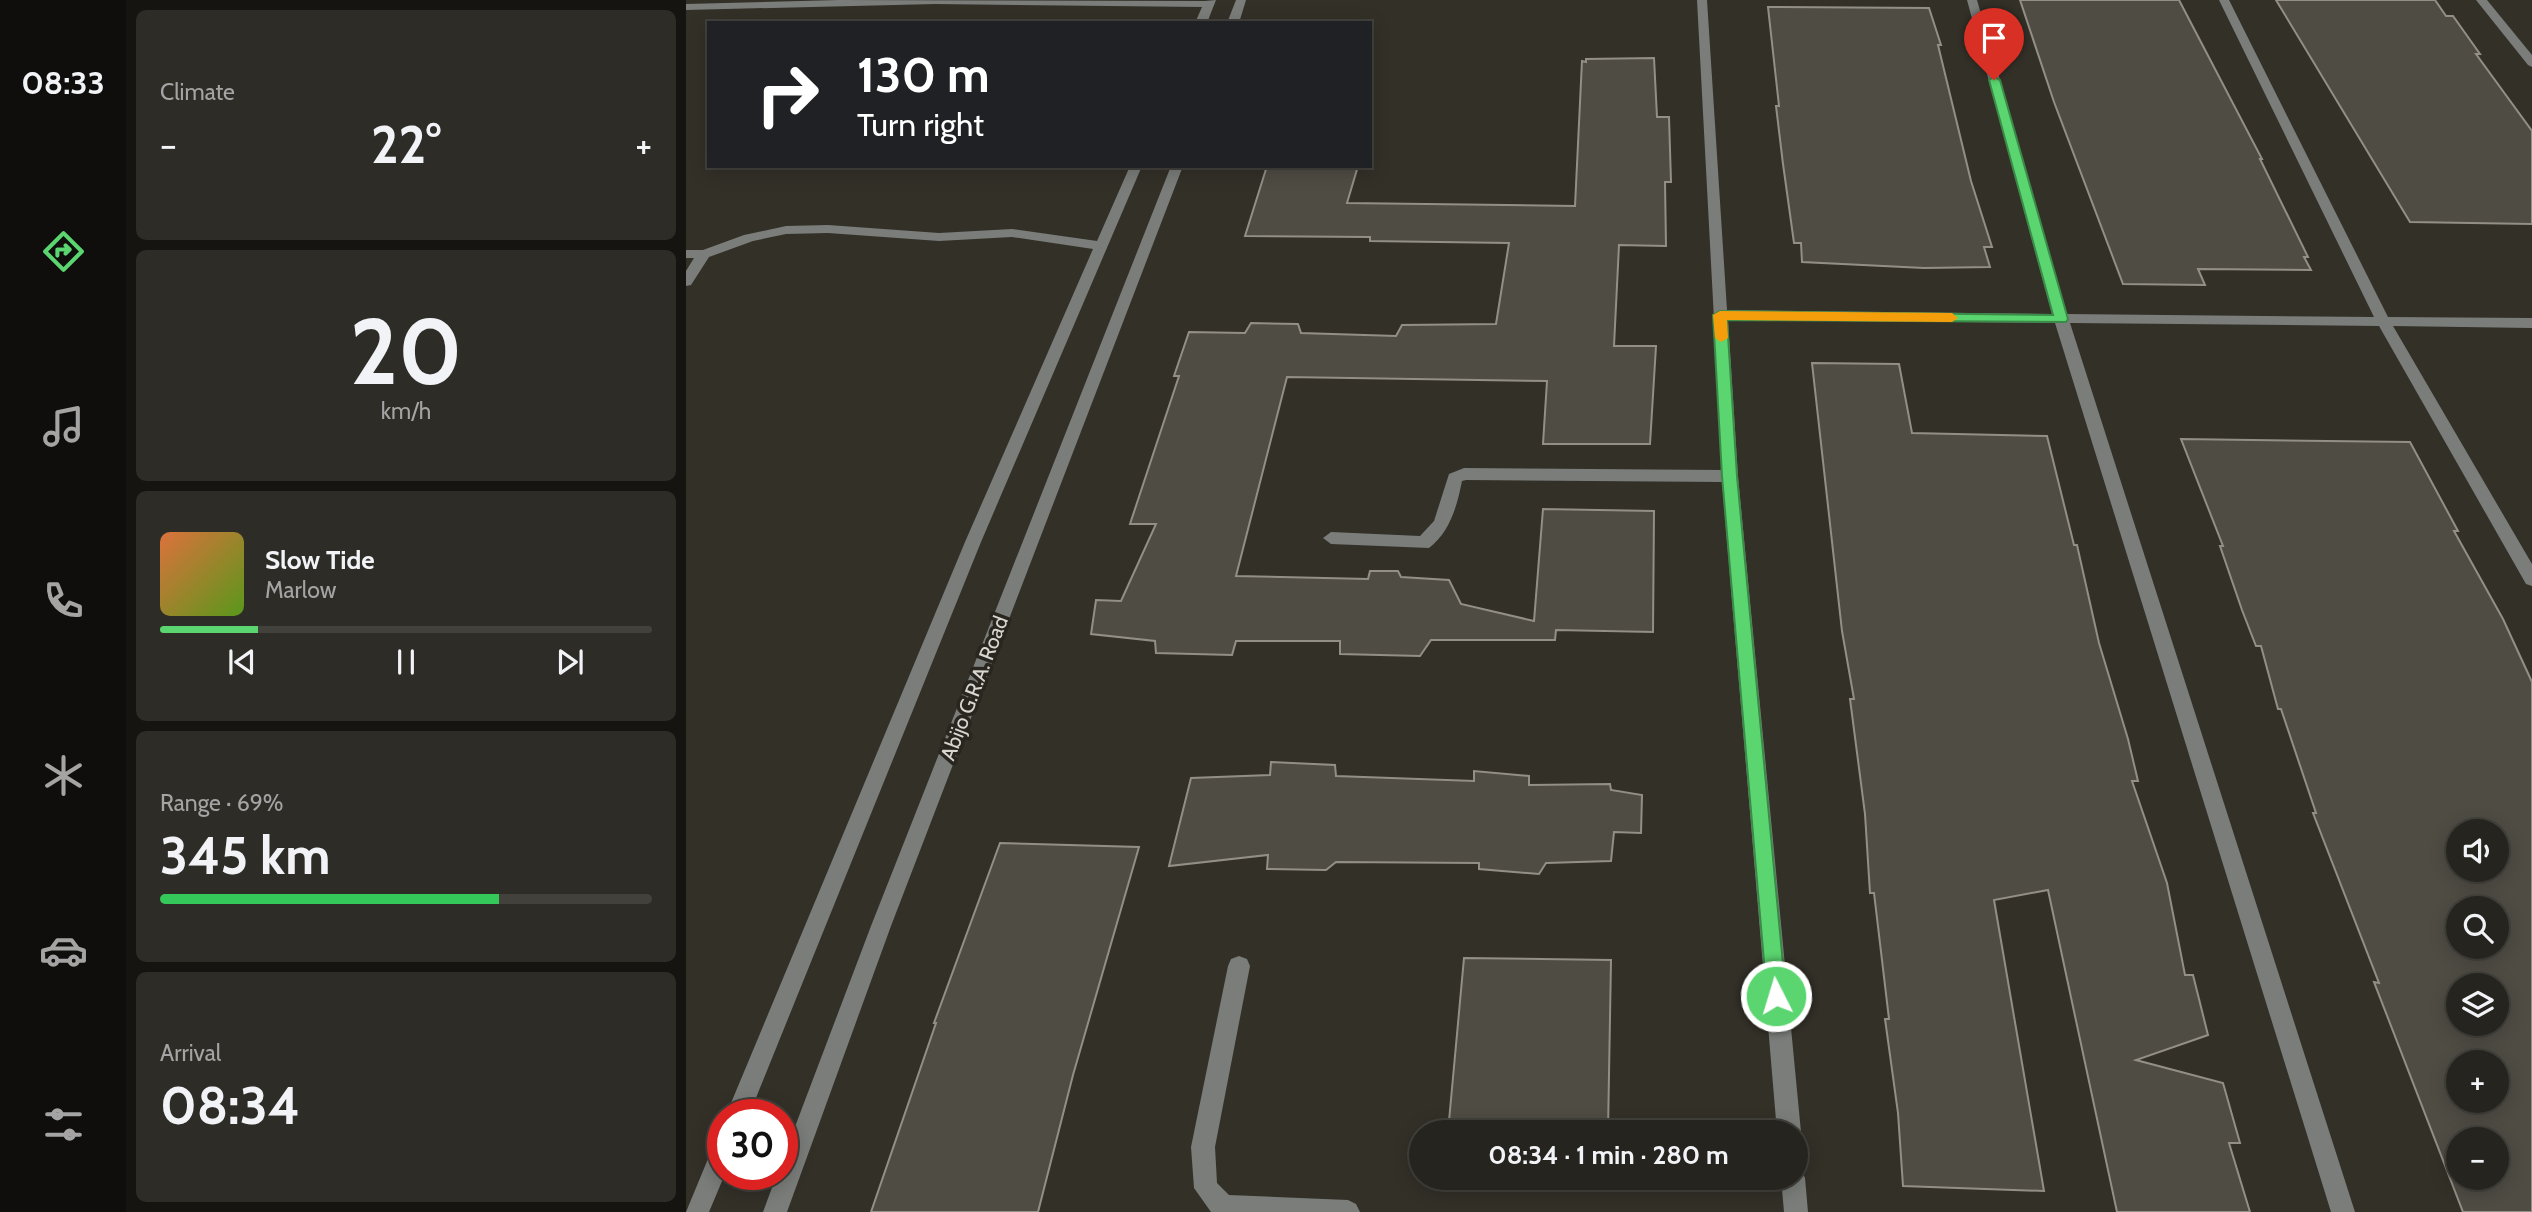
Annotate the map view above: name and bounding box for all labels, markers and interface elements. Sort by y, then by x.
pin [1964,8,2024,80]
icon: arrive [1975,19,2013,57]
text: 130 m [857,45,990,104]
icon: right [742,49,833,140]
text: 08:33 [21,63,105,102]
text: Climate [160,78,235,106]
text: Turn right [857,105,984,144]
text: 22° [371,113,441,176]
text: − [160,121,177,168]
text: + [635,121,652,168]
icon: directions [39,227,88,276]
text: 20 [350,296,462,407]
text: km/h [381,397,431,425]
icon: music [39,402,88,451]
text: Slow Tide [265,544,375,576]
icon: phone [39,576,88,625]
text: Marlow [265,576,336,604]
street label: Abijo G.R.A. Road [935,612,1014,764]
icon: previous [223,643,261,681]
icon: pause [387,643,425,681]
icon: next [551,643,589,681]
icon: climate [39,751,88,800]
text: Range · 69% [160,789,284,817]
map controls [2446,819,2509,1190]
button: sound [2446,819,2509,882]
text: 345 km [160,824,330,887]
button: search [2446,896,2509,959]
icon: car [39,926,88,975]
position arrow [1739,959,1813,1033]
button: layers [2446,973,2509,1036]
text: Arrival [160,1039,221,1067]
button: + [2446,1050,2509,1113]
text: 08:34 [160,1074,300,1137]
speed limit sign: 30 [707,1099,798,1190]
icon: filters [39,1100,88,1149]
button: − [2446,1127,2509,1190]
text: 08:34 · 1 min · 280 m [1488,1139,1729,1171]

